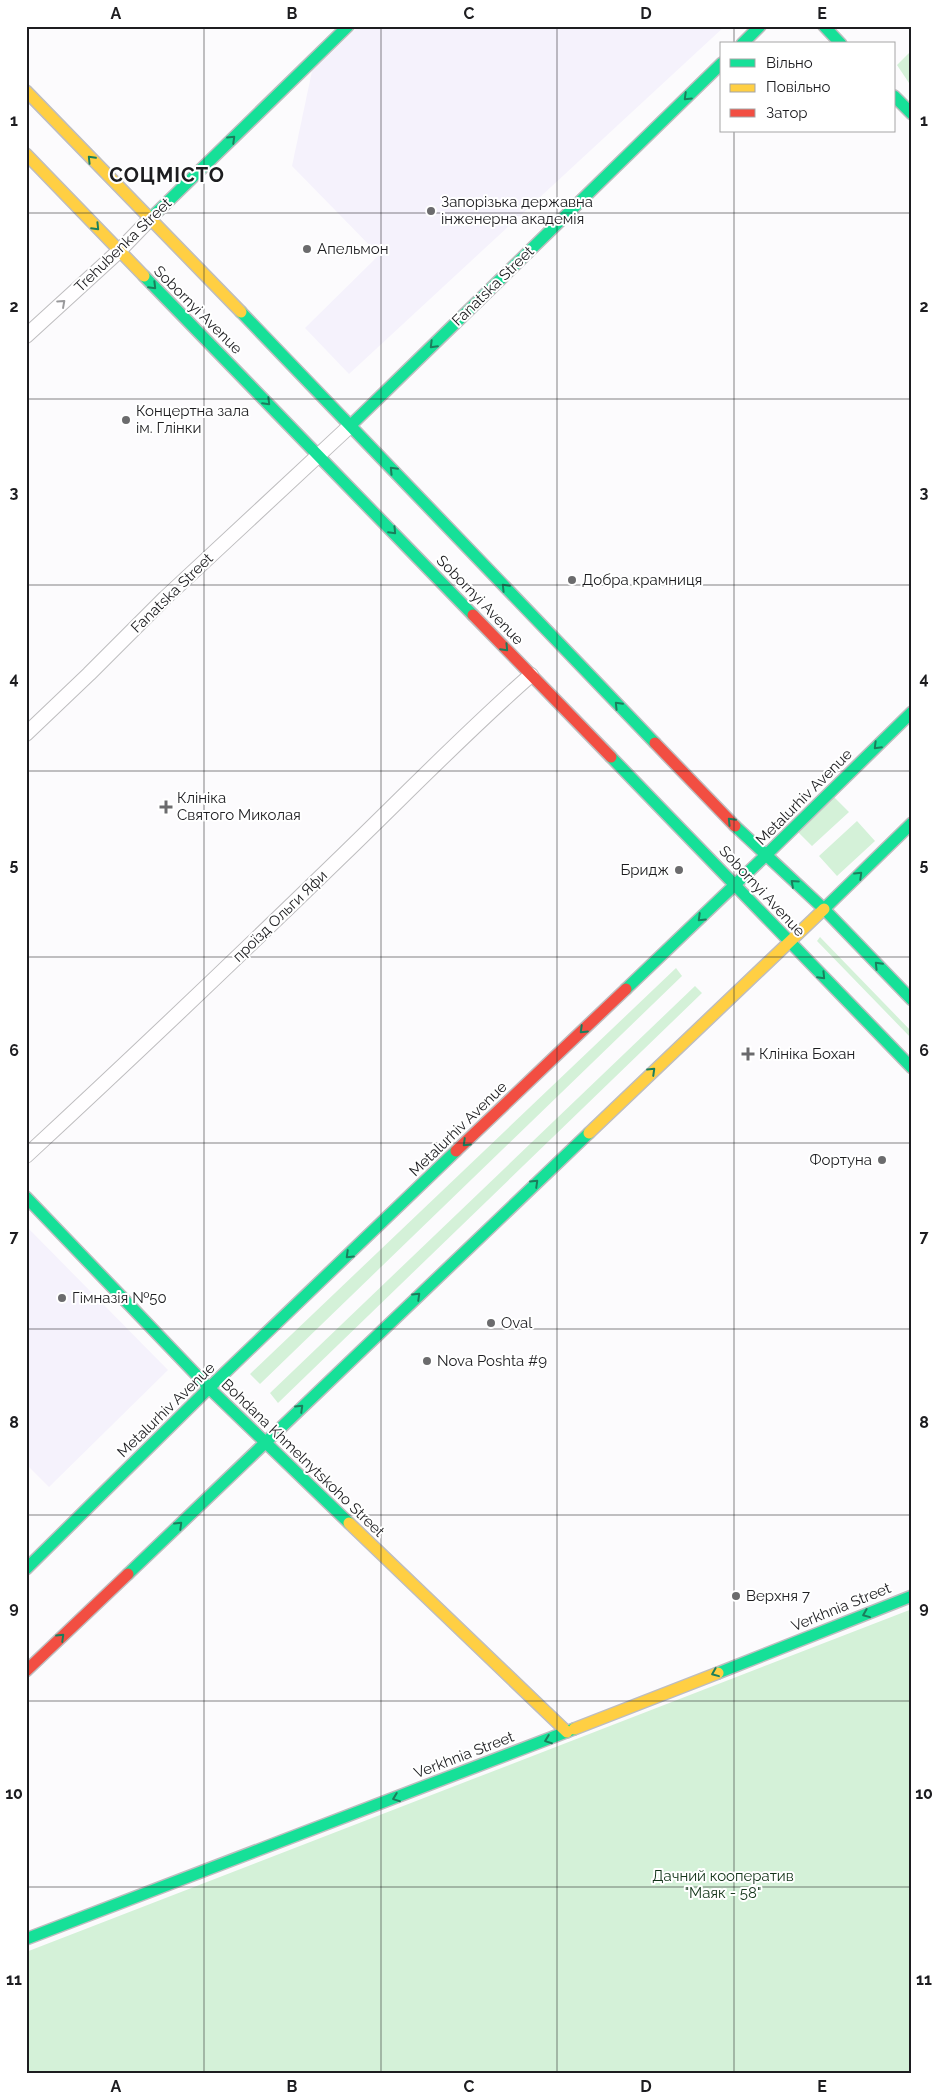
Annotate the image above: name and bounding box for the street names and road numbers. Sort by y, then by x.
street label: Trehubenka Street [71,194,175,296]
street label: Fanatska Street [448,242,538,330]
street label: Sobornyi Avenue [150,262,246,358]
street label: Fanatska Street [127,549,217,637]
street label: Sobornyi Avenue [433,551,527,649]
street label: Metalurhiv Avenue [752,745,856,849]
street label: Sobornyi Avenue [715,842,809,940]
street label: проїзд Ольги Яфи [229,866,331,966]
street label: Metalurhiv Avenue [405,1078,511,1180]
street label: Metalurhiv Avenue [113,1359,219,1461]
street label: Bohdana Khmelnytskoho Street [218,1375,388,1541]
street label: Verkhnia Street [789,1579,893,1635]
street label: Verkhnia Street [411,1728,517,1782]

